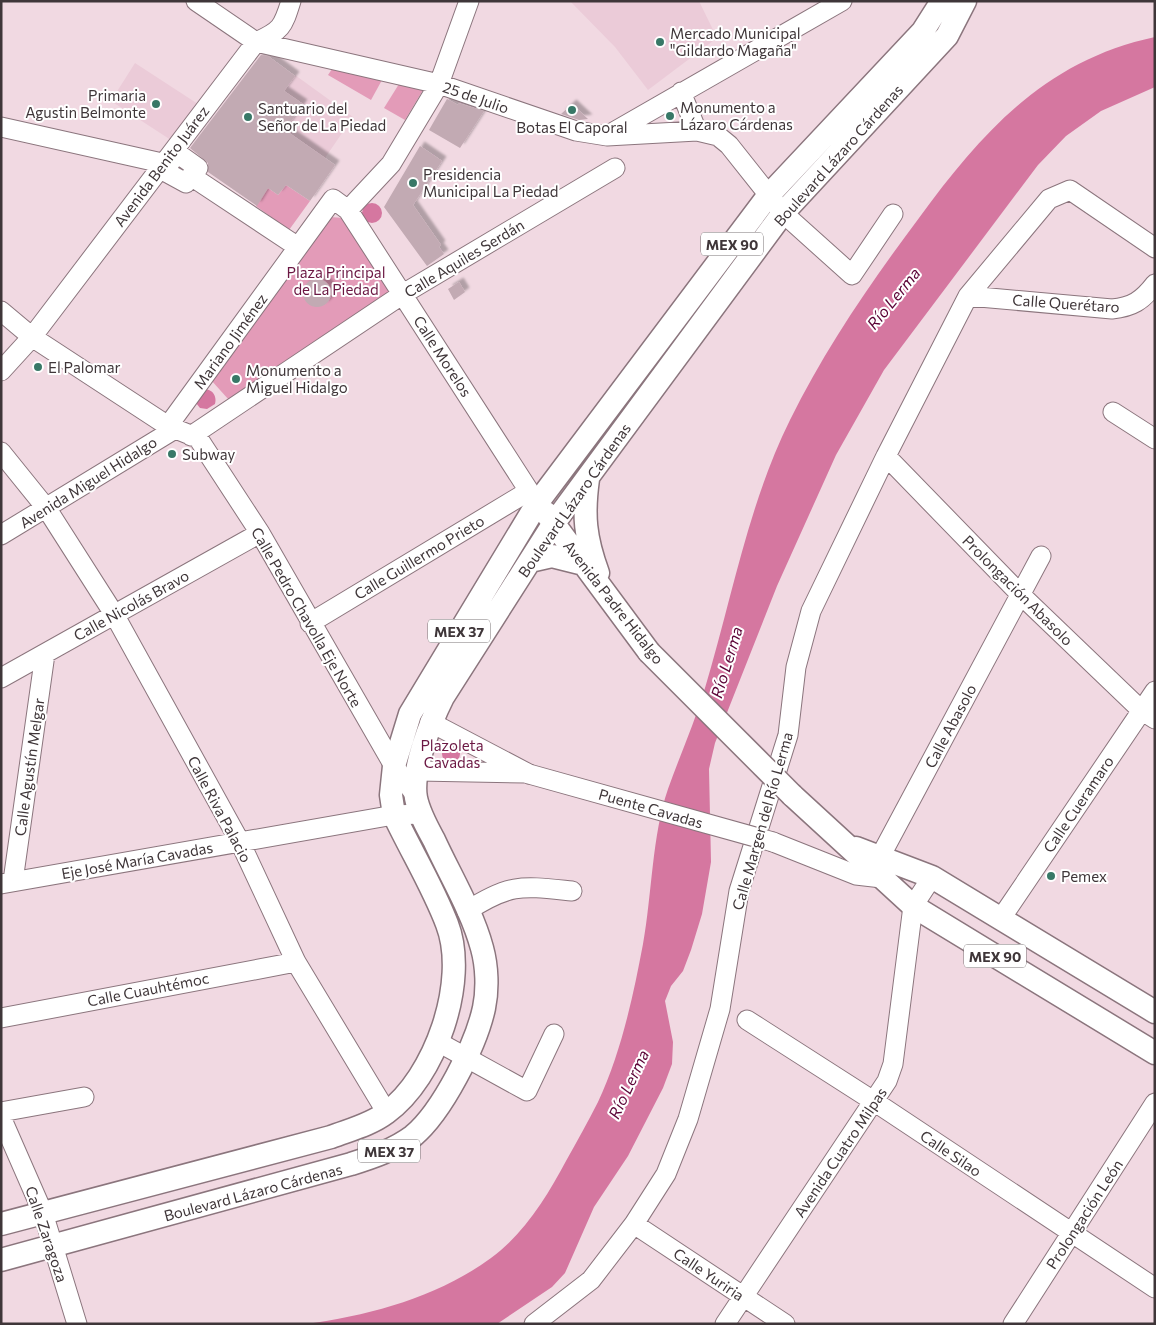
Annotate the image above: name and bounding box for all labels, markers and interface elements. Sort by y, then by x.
place label: Mercado Municipal "Gildardo Magaña" [670,24,801,59]
marker: Mercado Municipal "Gildardo Magaña" [654,36,666,48]
street label: 25 de Julio [441,77,511,117]
street label: Boulevard Lázaro Cárdenas [770,80,906,229]
place label: Primaria Agustin Belmonte [25,86,146,121]
marker: Primaria Agustin Belmonte [150,98,162,110]
place label: Monumento a Lázaro Cárdenas [680,98,793,133]
place label: Santuario del Señor de La Piedad [258,99,386,134]
street label: Avenida Benito Juárez [110,102,212,230]
marker: Botas El Caporal [566,104,578,116]
marker: Monumento a Lázaro Cárdenas [664,110,676,122]
marker: Santuario del Señor de La Piedad [242,111,254,123]
place label: Botas El Caporal [516,118,628,136]
place label: Presidencia Municipal La Piedad [423,165,558,200]
marker: Presidencia Municipal La Piedad [407,177,419,189]
street label: Calle Aquiles Serdán [401,215,527,301]
road number: MEX 90 [701,232,763,255]
park label: Plaza Principal de La Piedad [287,263,385,298]
water label: Río Lerma [862,263,924,333]
street label: Mariano Jiménez [189,290,271,392]
street label: Calle Querétaro [1012,290,1120,316]
street label: Calle Morelos [410,312,476,400]
place label: El Palomar [48,358,121,376]
marker: El Palomar [32,361,44,373]
place label: Monumento a Miguel Hidalgo [246,361,348,396]
marker: Monumento a Miguel Hidalgo [230,373,242,385]
street label: Boulevard Lázaro Cárdenas [514,419,634,581]
street label: Avenida Miguel Hidalgo [16,432,160,532]
place label: Subway [182,445,235,463]
marker: Subway [166,448,178,460]
street label: Calle Guillermo Prieto [351,511,487,603]
street label: Calle Pedro Chavolla Eje Norte [248,524,366,710]
street label: Prolongación Abasolo [959,531,1077,649]
street label: Avenida Padre Hidalgo [560,537,668,667]
street label: Calle Nicolás Bravo [70,566,192,644]
road number: MEX 37 [428,620,490,642]
water label: Río Lerma [706,624,746,700]
street label: Calle Abasolo [920,681,980,771]
street label: Calle Agustín Melgar [10,697,48,837]
street label: Calle Margen del Río Lerma [728,730,796,912]
park label: Plazoleta Cavadas [420,736,484,771]
street label: Calle Cueramaro [1039,752,1117,856]
street label: Calle Riva Palacio [184,753,256,865]
street label: Puente Cavadas [597,784,705,832]
street label: Eje José María Cavadas [60,838,214,882]
place label: Pemex [1061,867,1107,885]
marker: Pemex [1045,870,1057,882]
road number: MEX 90 [964,944,1026,968]
street label: Calle Cuauhtémoc [86,968,210,1010]
water label: Río Lerma [604,1047,652,1121]
street label: Avenida Cuatro Milpas [790,1084,890,1220]
street label: Calle Silao [917,1126,985,1180]
road number: MEX 37 [358,1140,420,1162]
street label: Prolongación León [1042,1156,1126,1272]
street label: Boulevard Lázaro Cárdenas [162,1159,344,1225]
street label: Calle Zaragoza [22,1184,72,1284]
street label: Calle Yuriria [670,1244,748,1304]

